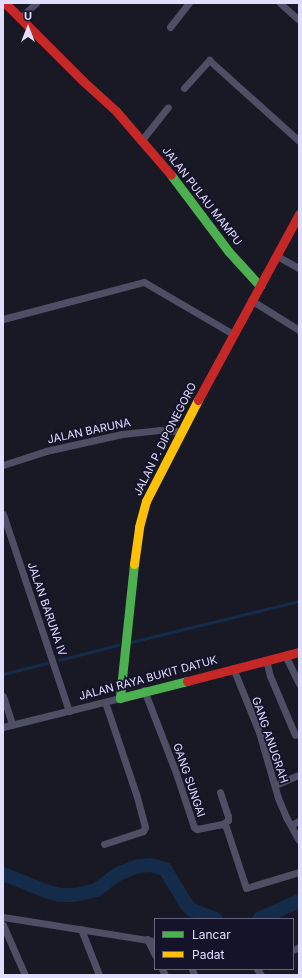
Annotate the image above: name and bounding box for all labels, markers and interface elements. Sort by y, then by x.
north arrow [8,8,48,48]
text: U [24,9,32,23]
street label: JALAN PULAU MAMPU [159,144,245,248]
street label: JALAN P. DIPONEGORO [131,380,199,498]
street label: JALAN BARUNA [46,416,132,446]
street label: JALAN BARUNA IV [25,560,69,658]
street label: JALAN RAYA BUKIT DATUK [77,653,219,703]
street label: GANG ANUGRAH [249,695,291,785]
street label: GANG SUNGAI [170,741,208,819]
legend [154,918,294,970]
text: Lancar [192,927,231,942]
text: Padat [192,947,224,962]

